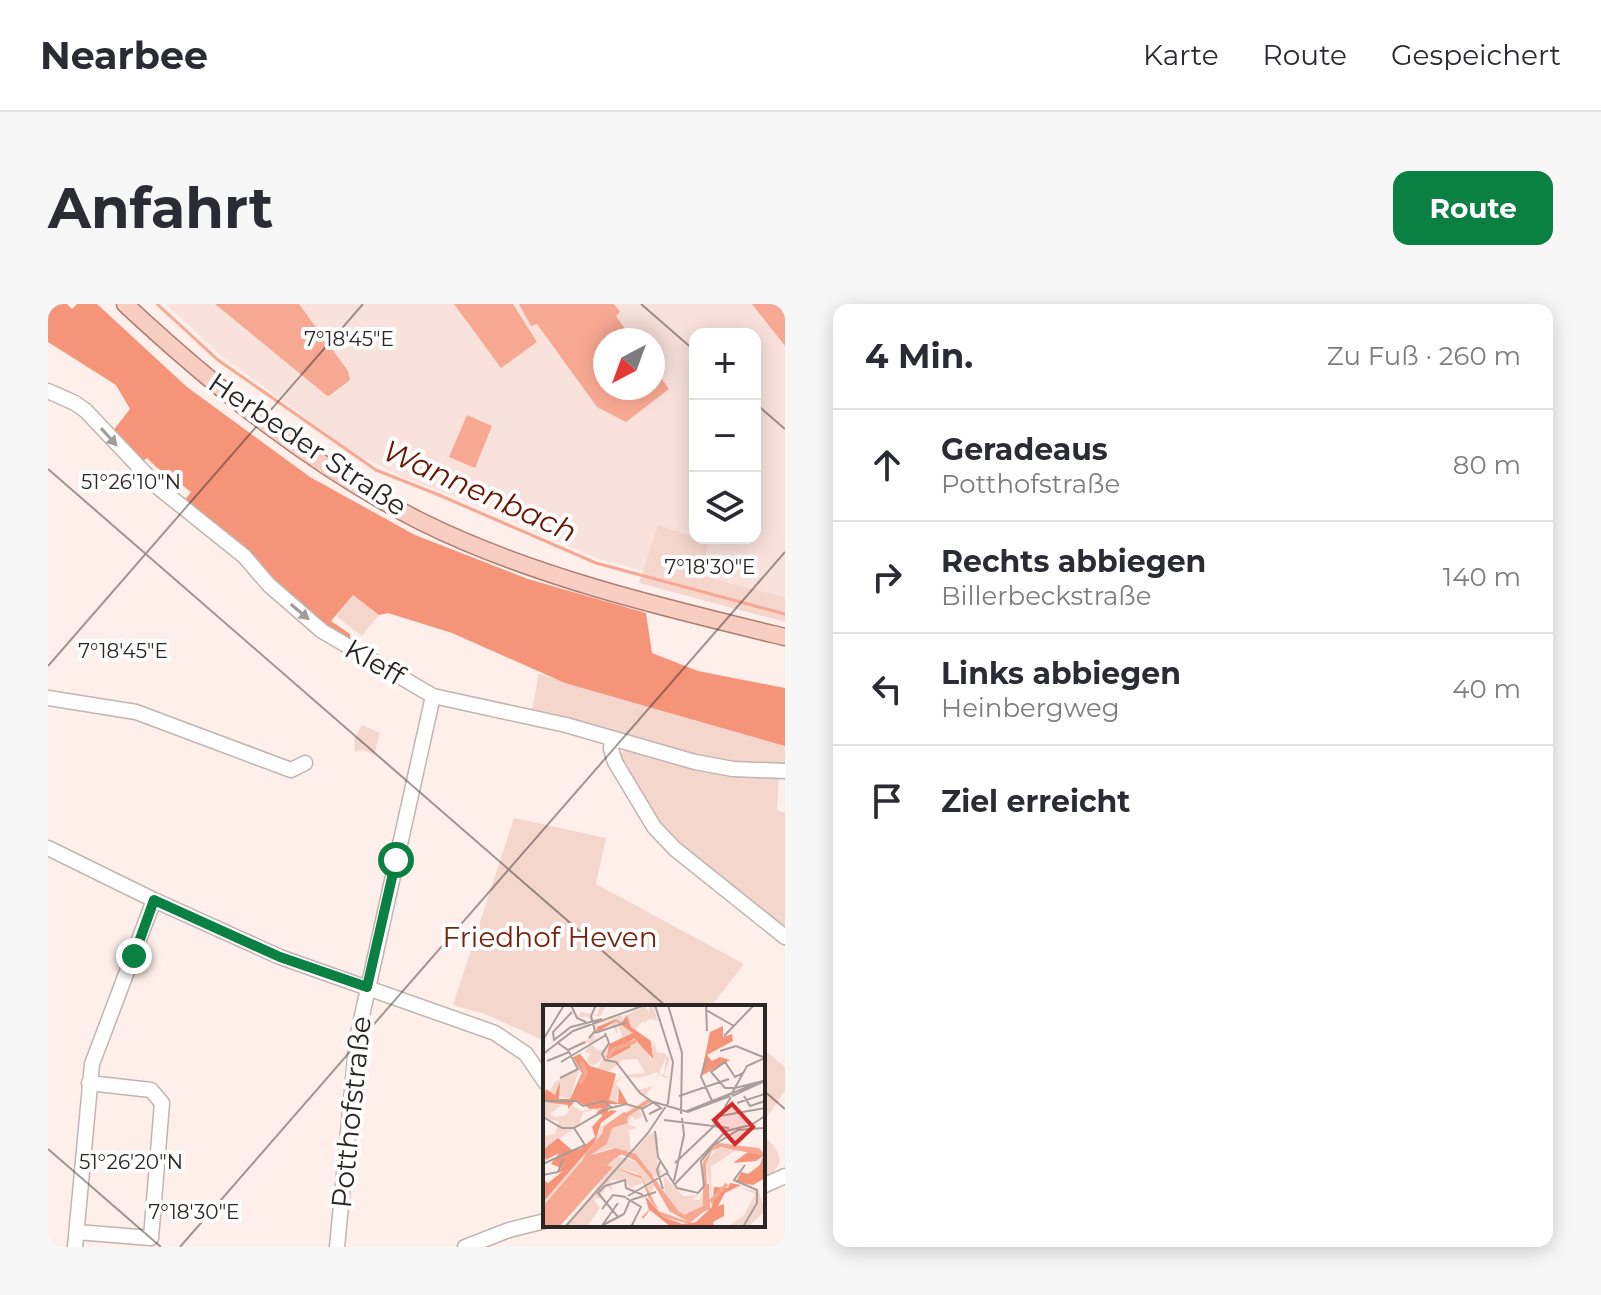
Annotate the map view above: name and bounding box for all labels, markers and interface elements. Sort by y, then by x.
text: Nearbee [40,32,208,79]
text: Karte [1143,38,1219,72]
text: Route [1263,38,1347,72]
text: Gespeichert [1391,38,1561,72]
button: Route [1393,171,1553,245]
text: Anfahrt [48,174,273,242]
text: 7°18'45"E [304,327,394,351]
north arrow [593,328,665,400]
map controls [689,328,761,544]
button: + [689,328,761,400]
text: 4 Min. [865,335,973,377]
text: Zu Fuß · 260 m [1327,340,1521,372]
street label: Herbeder Straße [202,365,414,523]
button: − [689,400,761,472]
one-way arrow [100,427,118,446]
text: Geradeaus [941,431,1108,468]
water label: Wannenbach [377,432,583,550]
icon: ahead [865,443,909,487]
text: 80 m [1453,449,1521,481]
text: Potthofstraße [941,468,1120,500]
text: 51°26'10"N [81,470,181,494]
button: layers [689,472,761,544]
text: Rechts abbiegen [941,543,1206,580]
text: 7°18'30"E [664,555,756,579]
icon: right [865,555,909,599]
text: 140 m [1443,561,1521,593]
text: Billerbeckstraße [941,580,1151,612]
one-way arrow [290,603,310,620]
street label: Kleff [339,631,412,693]
text: 7°18'45"E [78,639,168,663]
text: Links abbiegen [941,655,1181,692]
icon: left [865,667,909,711]
text: 40 m [1452,673,1521,705]
text: Heinbergweg [941,692,1120,724]
icon: arrive [865,779,909,823]
text: Ziel erreicht [941,783,1130,820]
route start [378,842,414,878]
park label: Friedhof Heven [442,920,658,954]
route end [116,938,152,974]
inset map [543,1005,765,1227]
street label: Potthofstraße [324,1014,378,1210]
text: 51°26'20"N [79,1150,183,1174]
text: 7°18'30"E [148,1200,240,1224]

